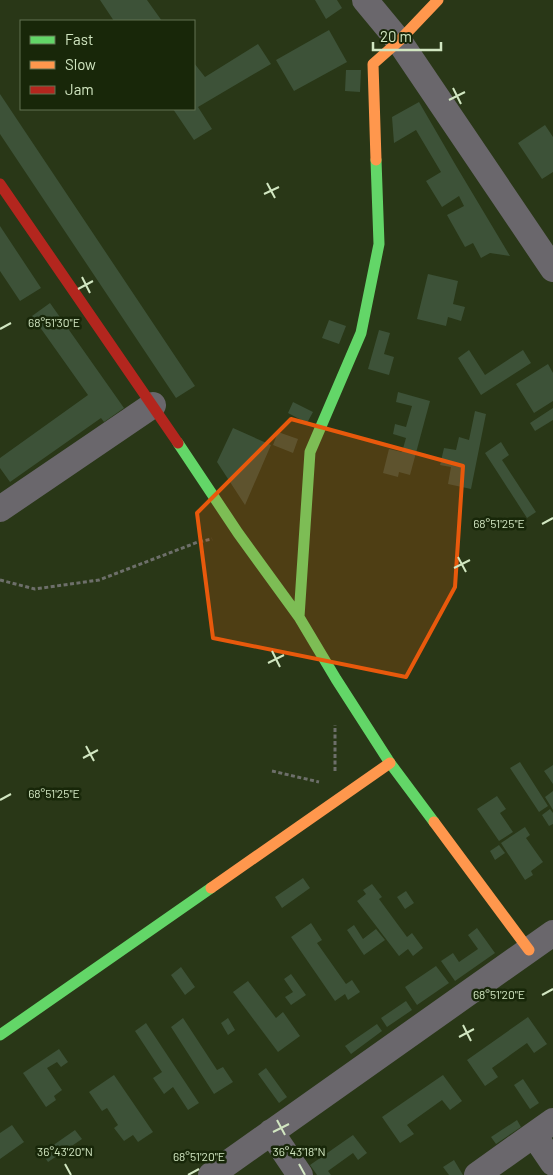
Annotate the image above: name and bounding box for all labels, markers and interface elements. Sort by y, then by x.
legend [20,20,195,110]
scale bar [373,20,440,52]
text: 20 m [380,27,412,45]
text: Fast [65,30,93,48]
text: Slow [65,55,96,73]
text: Jam [65,80,94,98]
text: 68°51'30"E [28,315,80,329]
text: 68°51'25"E [473,516,525,530]
text: 68°51'25"E [28,786,80,800]
text: 68°51'20"E [473,987,525,1001]
text: 36°43'20"N [37,1144,93,1158]
text: 36°43'18"N [272,1144,326,1158]
text: 68°51'20"E [173,1149,225,1163]

